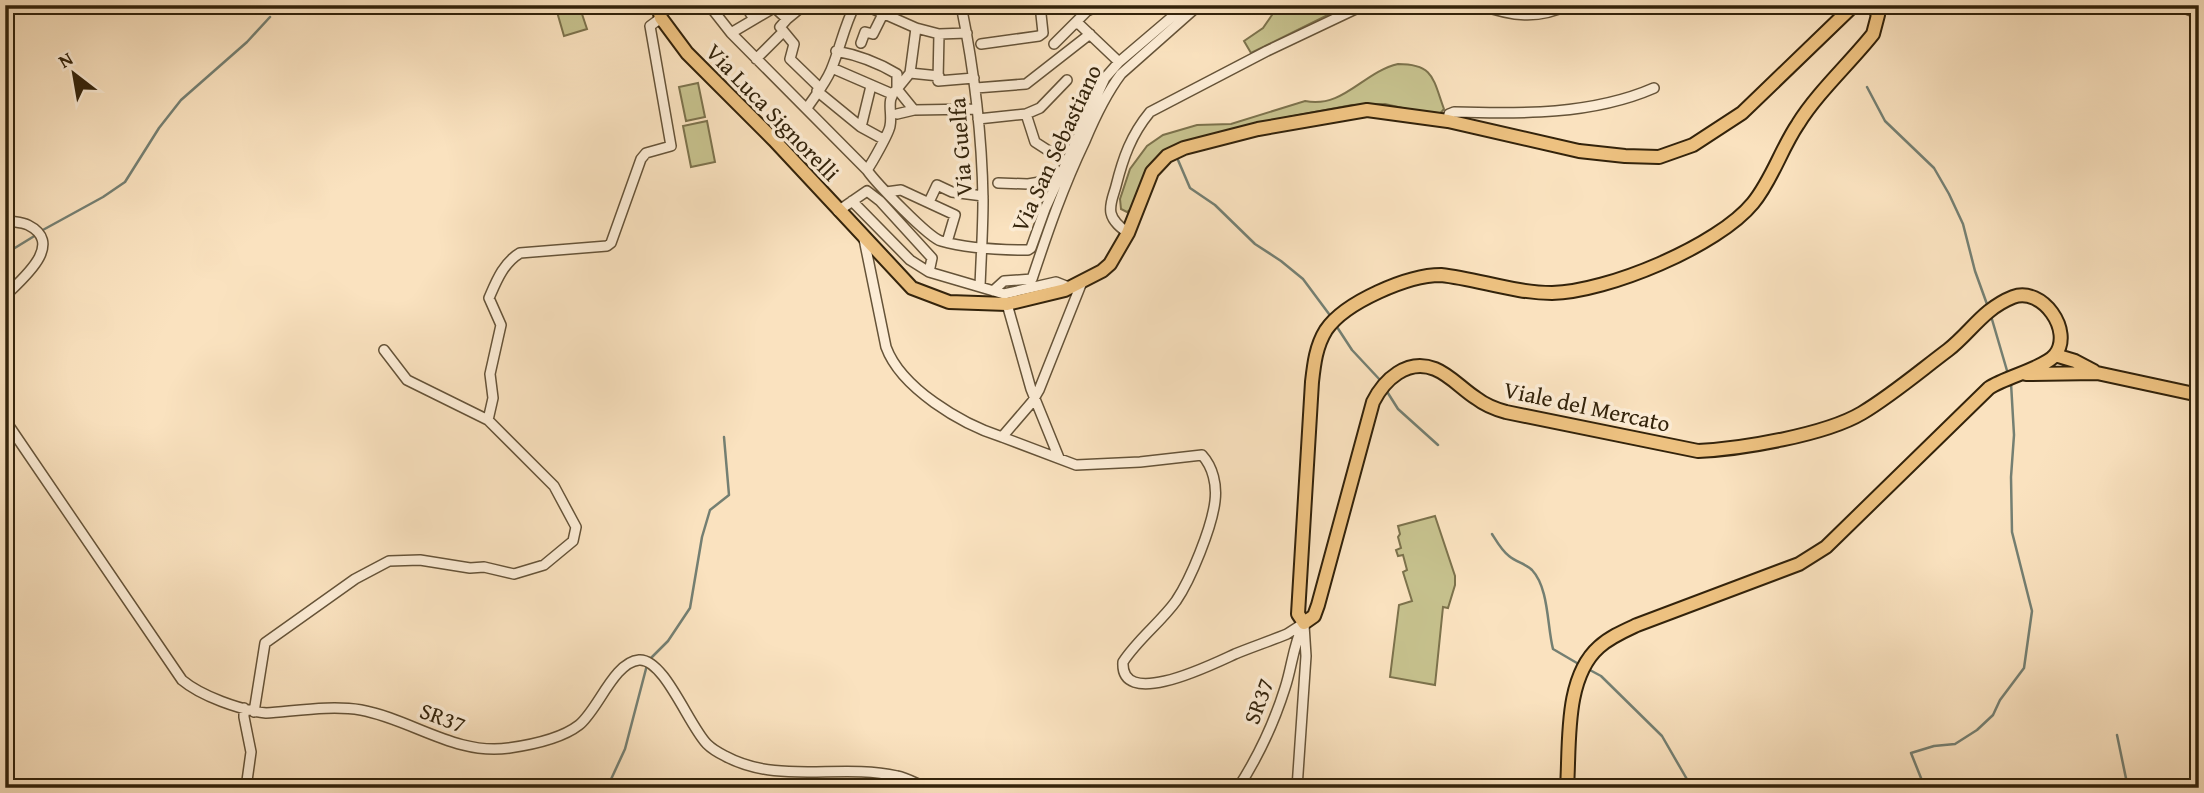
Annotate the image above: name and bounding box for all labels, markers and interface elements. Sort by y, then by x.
street label: Via Luca Signorelli [698,36,848,188]
north arrow [38,38,108,108]
text: N [53,44,78,75]
street label: Via San Sebastiano [1003,59,1109,237]
street label: Via Guelfa [940,96,980,198]
street label: Viale del Mercato [1501,372,1673,440]
street label: SR37 [1235,673,1281,729]
street label: SR37 [415,694,471,740]

